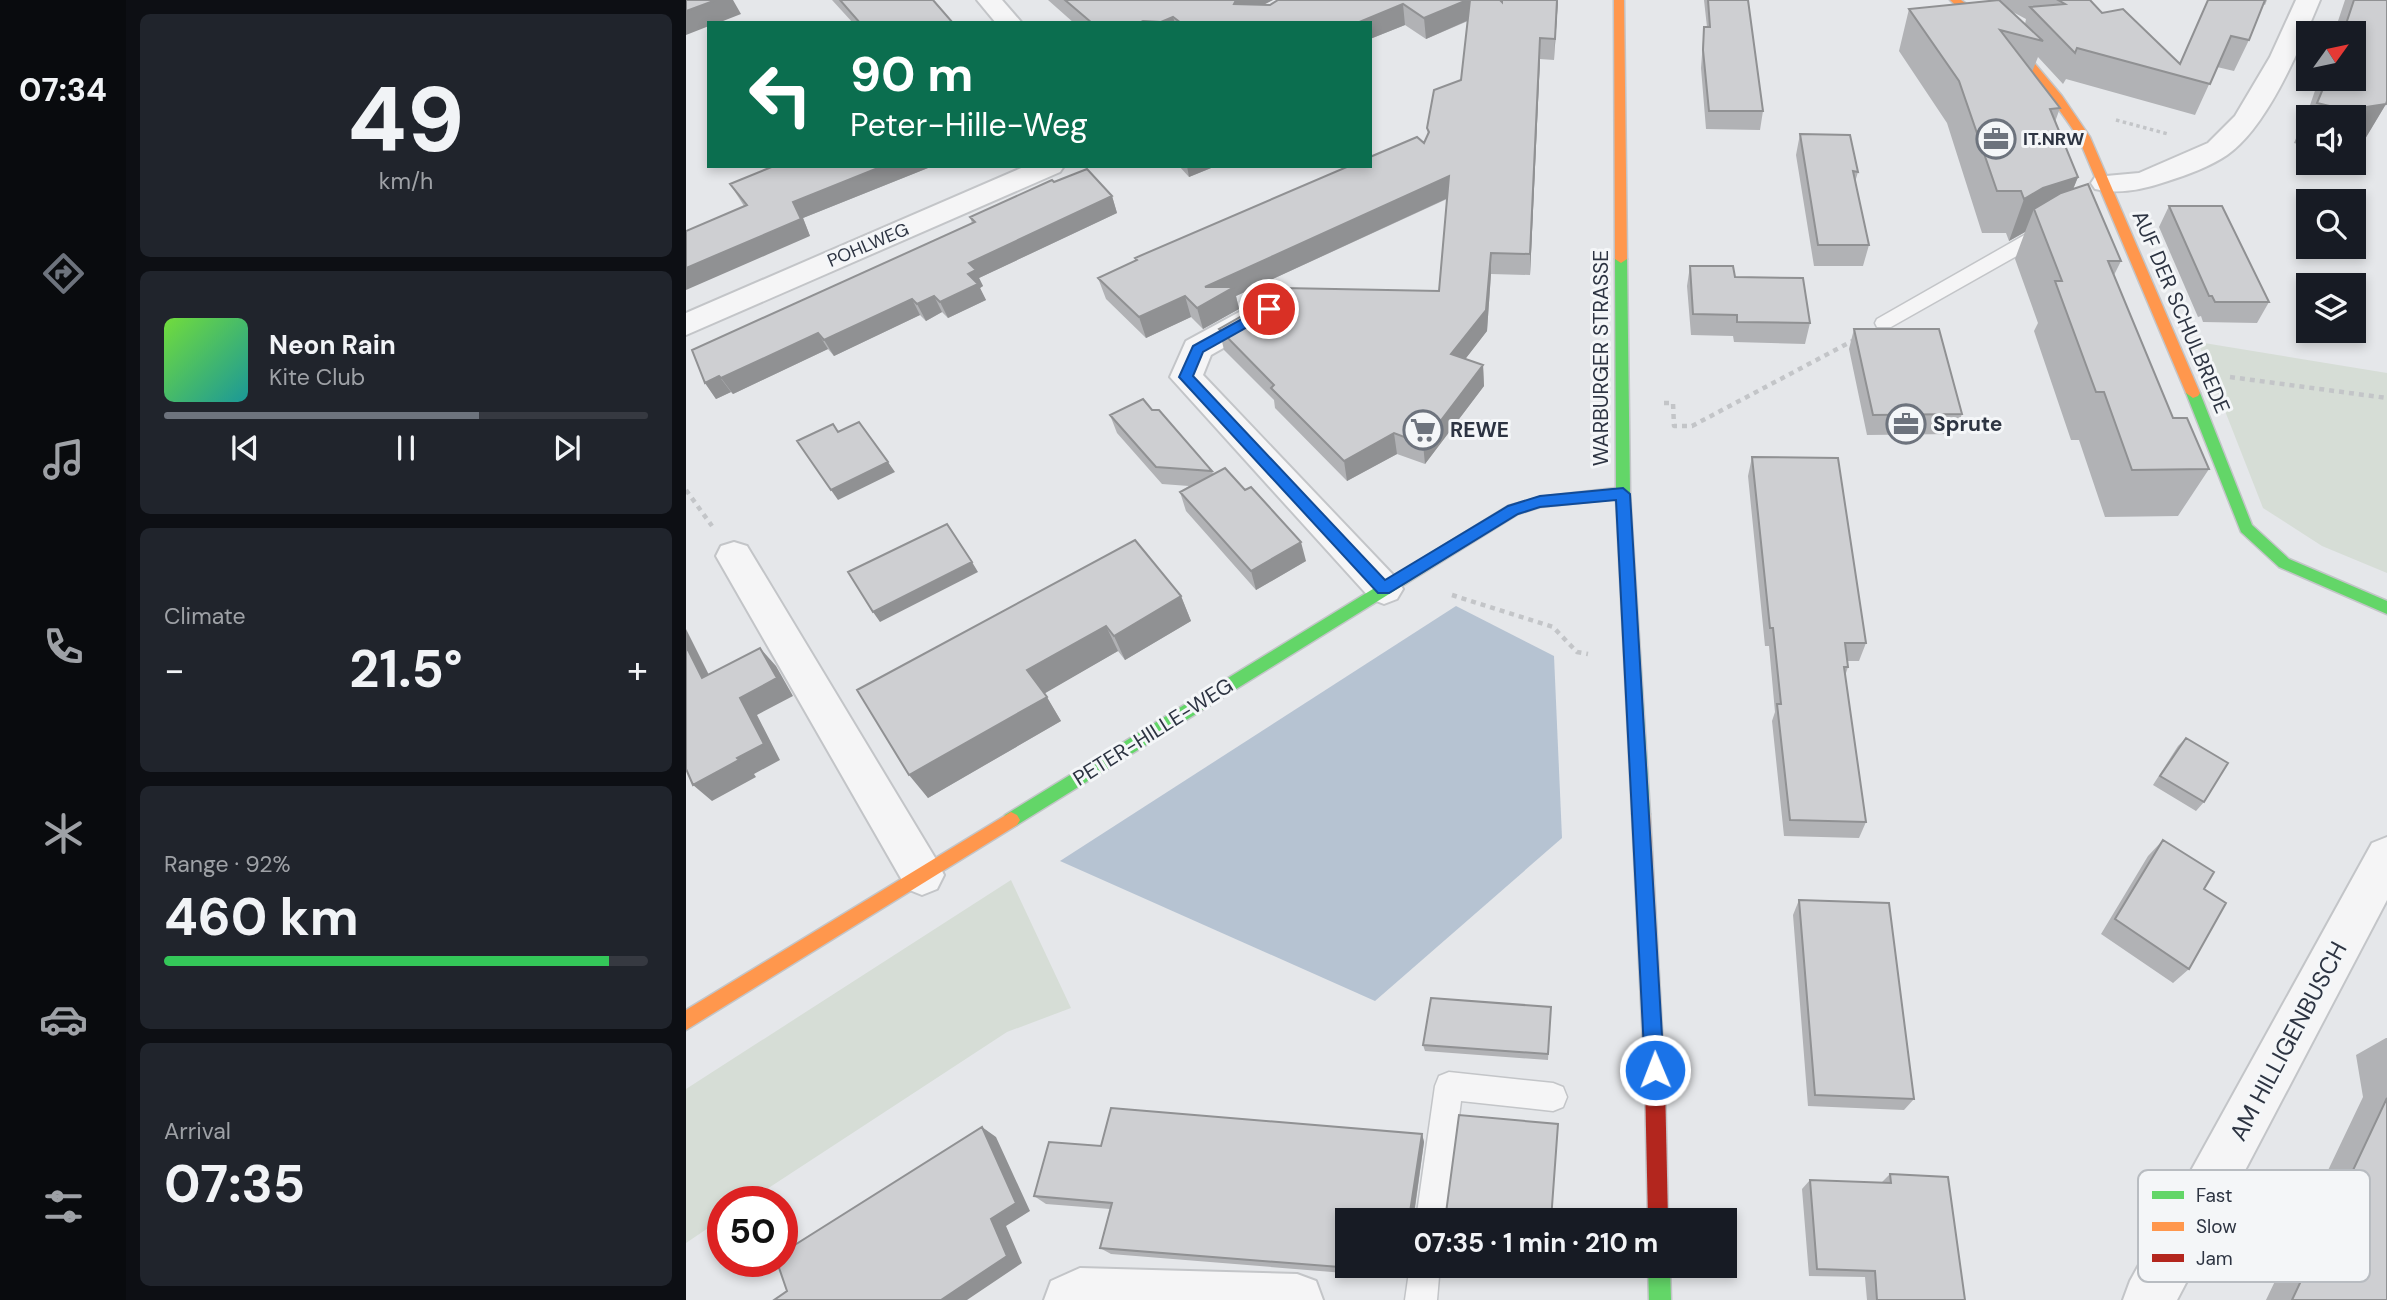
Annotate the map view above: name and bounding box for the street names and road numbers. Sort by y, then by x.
street label: AUF DER SCHULBREDE [2126,206,2236,418]
street label: POHLWEG [824,217,912,273]
street label: WARBURGER STRASSE [1587,250,1615,466]
street label: PETER-HILLE-WEG [1068,672,1238,792]
street label: AM HILLIGENBUSCH [2222,936,2354,1146]

